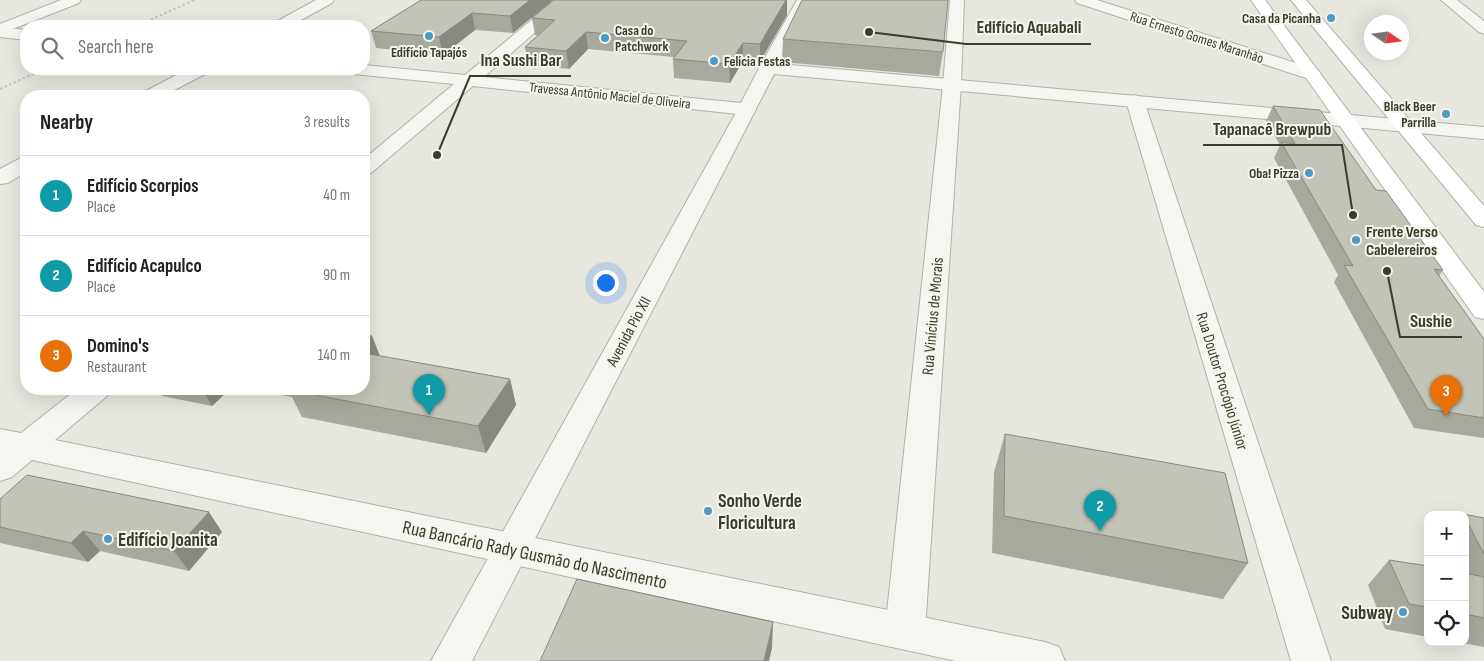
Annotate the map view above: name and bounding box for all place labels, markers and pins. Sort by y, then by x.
place label: Casa da Picanha [1242,10,1321,27]
callout: Edifício Aquabali [966,11,1091,44]
marker: Casa da Picanha [1325,12,1337,24]
place label: Casa do Patchwork [615,22,668,55]
marker: Edifício Tapajós [423,30,435,42]
marker: Casa do Patchwork [599,32,611,44]
callout: Ina Sushi Bar [470,43,571,76]
place label: Edifício Tapajós [391,44,467,61]
place label: Felícia Festas [724,53,790,70]
marker: Felícia Festas [708,55,720,67]
place label: Black Beer Parrilla [1384,98,1437,131]
marker: Black Beer Parrilla [1440,108,1452,120]
callout: Tapanacê Brewpub [1203,112,1342,145]
place label: Oba! Pizza [1249,165,1299,182]
marker: Oba! Pizza [1303,167,1315,179]
place label: Frente Verso Cabelereiros [1366,223,1438,260]
marker: Frente Verso Cabelereiros [1350,234,1362,246]
callout: Sushie [1400,304,1462,337]
pin: 1 [413,374,445,415]
pin: 3 [1430,375,1462,416]
place label: Sonho Verde Floricultura [718,490,802,535]
pin: 2 [1084,490,1116,531]
marker: Sonho Verde Floricultura [702,505,714,517]
place label: Edifício Joanita [118,529,218,552]
marker: Edifício Joanita [102,533,114,545]
place label: Subway [1341,602,1393,625]
marker: Subway [1397,606,1409,618]

